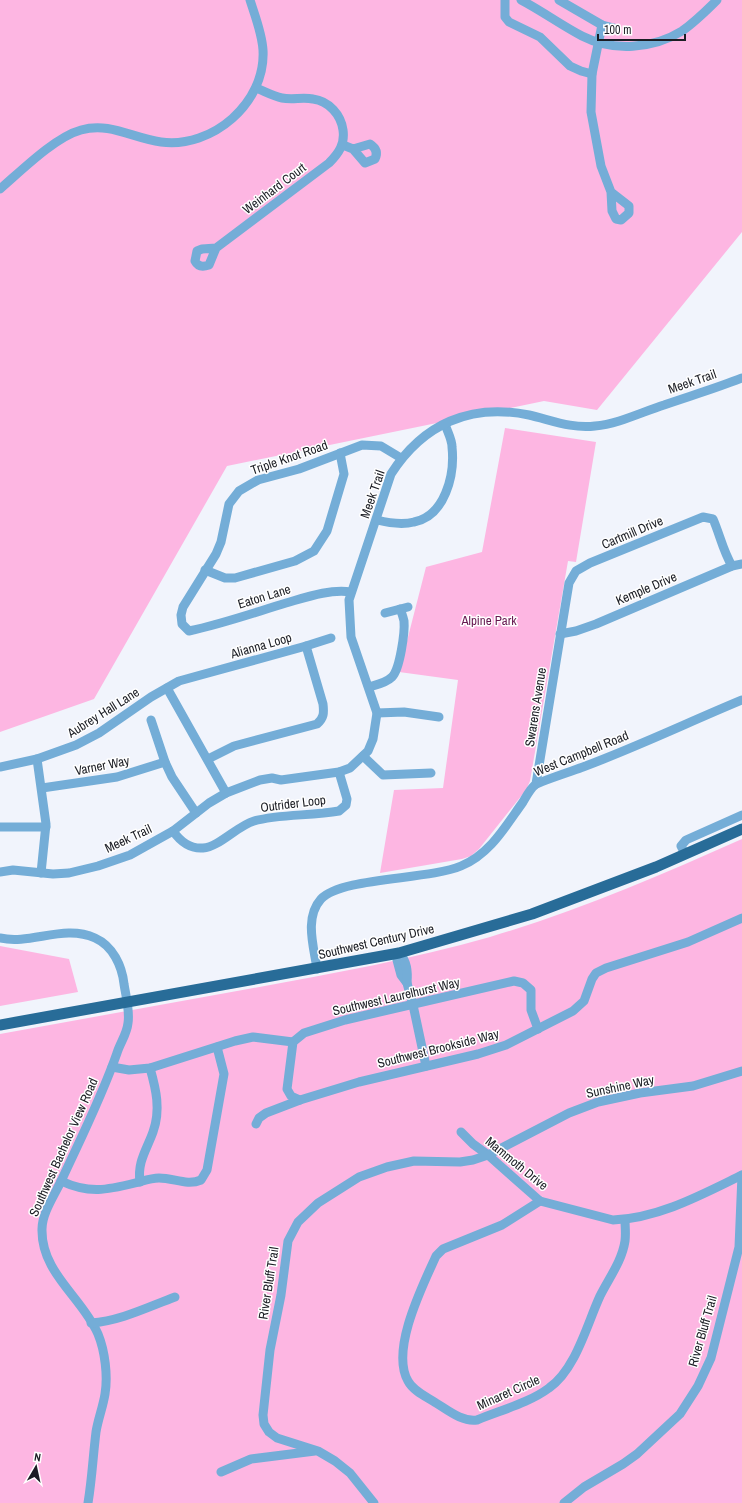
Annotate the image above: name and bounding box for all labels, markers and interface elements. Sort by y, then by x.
scale bar [598,16,685,42]
text: 100 m [604,22,631,38]
street label: Weinhard Court [239,159,309,218]
street label: Meek Trail [666,365,718,398]
street label: Triple Knot Road [248,436,330,479]
street label: Meek Trail [356,468,389,520]
street label: Cartmill Drive [599,512,666,553]
street label: Kemple Drive [613,568,679,609]
street label: Eaton Lane [236,580,293,613]
park label: Alpine Park [460,612,517,629]
street label: Alianna Loop [228,629,294,663]
street label: Swarens Avenue [521,666,550,748]
street label: Aubrey Hall Lane [63,684,142,742]
street label: West Campbell Road [531,727,631,780]
street label: Varner Way [73,752,131,779]
street label: Outrider Loop [259,791,327,816]
street label: Meek Trail [102,820,154,857]
street label: Southwest Century Drive [316,920,436,963]
street label: Southwest Laurelhurst Way [331,973,462,1019]
street label: Southwest Brookside Way [376,1025,501,1072]
street label: Sunshine Way [585,1071,656,1102]
street label: Southwest Bachelor View Road [25,1075,102,1219]
street label: Mammoth Drive [482,1133,552,1194]
street label: River Bluff Trail [254,1246,283,1321]
street label: River Bluff Trail [684,1294,721,1369]
street label: Minaret Circle [474,1371,542,1414]
north arrow [16,1447,56,1487]
text: N [33,1450,42,1465]

